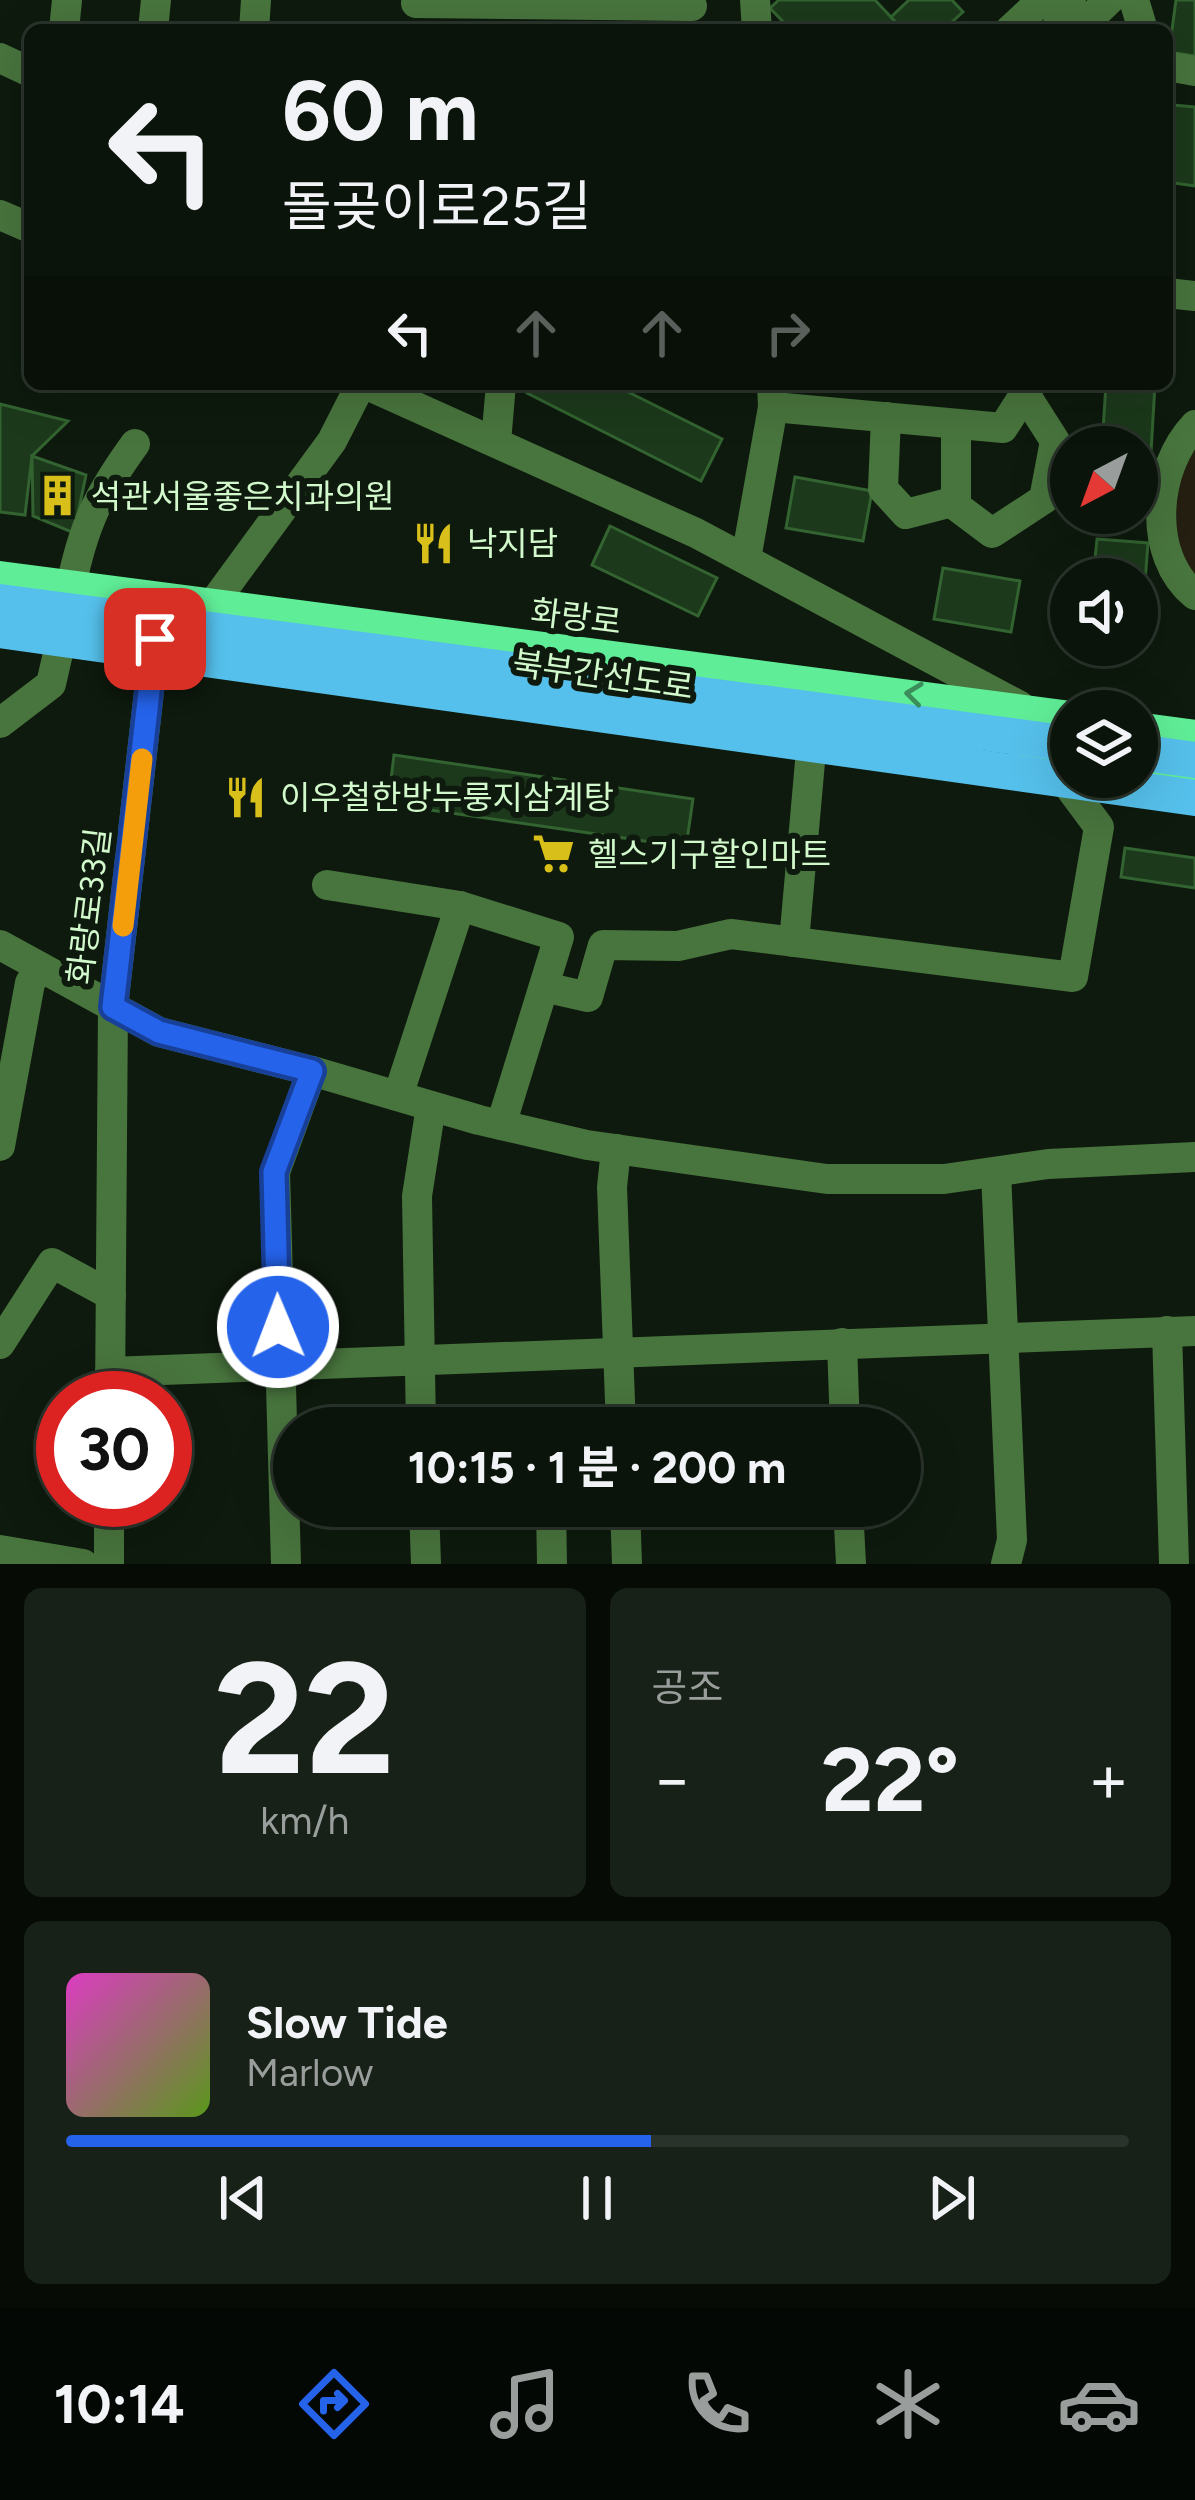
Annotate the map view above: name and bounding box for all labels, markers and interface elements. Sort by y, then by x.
text: 60 m [282,60,478,161]
icon: left [84,72,240,228]
text: 돌곶이로25길 [282,174,592,239]
icon: left [377,300,443,366]
icon: ahead [503,300,569,366]
icon: ahead [629,300,695,366]
icon: right [755,300,821,366]
north arrow [1050,426,1158,534]
map controls [1050,426,1158,798]
building icon: 석관서울좋은치과의원 [34,473,80,519]
place label: 석관서울좋은치과의원 [91,477,395,516]
restaurant icon: 낙지담 [410,520,456,566]
place label: 낙지담 [467,524,558,563]
button: sound [1050,558,1158,666]
pin [104,588,206,690]
street label: 화랑로 [528,592,624,642]
icon: arrive [122,606,188,672]
street label: 북부간선도로 [510,643,696,707]
one-way arrow [904,681,923,707]
button: layers [1050,690,1158,798]
restaurant icon: 이우철한방누룽지삼계탕 [223,774,269,820]
place label: 이우철한방누룽지삼계탕 [280,778,614,817]
street label: 화랑로33길 [60,826,118,986]
supermarket icon: 헬스기구할인마트 [531,831,577,877]
place label: 헬스기구할인마트 [588,835,831,874]
position arrow [215,1264,341,1390]
speed limit sign: 30 [36,1371,192,1527]
text: 10:15 · 1 분 · 200 m [408,1440,786,1494]
text: 22 [214,1625,395,1812]
text: 공조 [652,1664,723,1711]
text: 22° [821,1725,959,1834]
text: − [652,1739,693,1819]
text: + [1088,1739,1129,1819]
text: km/h [260,1797,349,1844]
text: Slow Tide [246,1995,448,2049]
text: Marlow [246,2049,373,2096]
icon: previous [210,2165,276,2231]
icon: pause [564,2165,630,2231]
icon: next [919,2165,985,2231]
icon: directions [292,2362,376,2446]
icon: music [483,2362,567,2446]
icon: phone [675,2362,759,2446]
icon: climate [866,2362,950,2446]
icon: car [1057,2362,1141,2446]
text: 10:14 [54,2372,185,2437]

